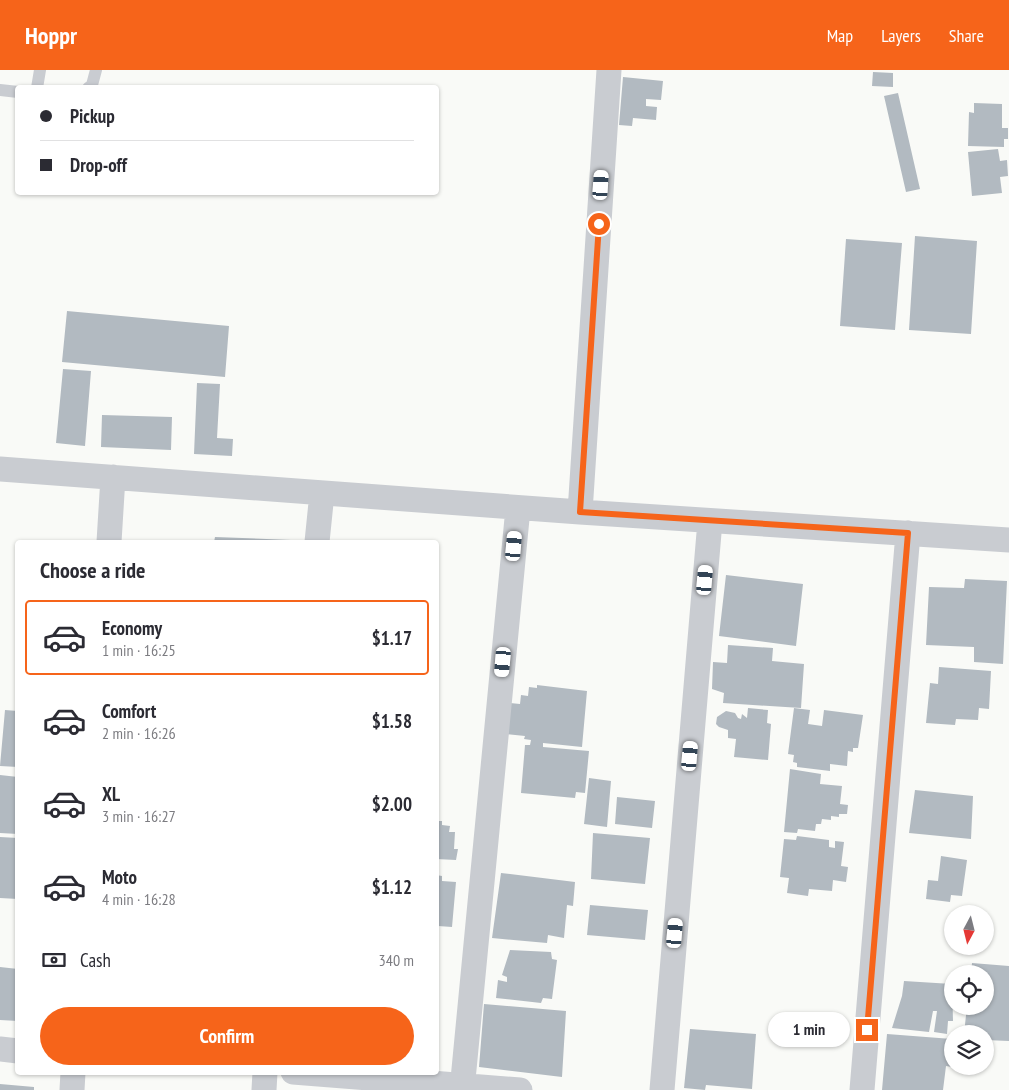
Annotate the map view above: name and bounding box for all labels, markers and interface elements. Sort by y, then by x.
text: Hoppr [25,20,77,51]
text: Map [827,24,853,47]
text: Layers [881,24,921,47]
text: Share [949,24,984,47]
text: Pickup [70,104,115,128]
text: Drop-off [70,153,127,177]
car [592,170,609,200]
route start [588,213,610,235]
car [505,530,522,562]
text: Choose a ride [40,556,145,584]
car [696,564,713,596]
icon: car [42,615,87,660]
text: Economy [102,616,162,640]
text: $1.17 [372,626,412,650]
text: 1 min · 16:25 [102,640,176,660]
car [494,646,511,678]
icon: car [42,698,87,743]
text: Comfort [102,699,156,723]
text: $1.58 [372,709,412,733]
text: 2 min · 16:26 [102,723,176,743]
car [681,740,698,772]
icon: car [42,781,87,826]
text: XL [102,782,120,806]
text: $2.00 [372,792,412,816]
text: 3 min · 16:27 [102,806,176,826]
icon: car [42,864,87,909]
text: Moto [102,865,137,889]
text: $1.12 [372,875,412,899]
text: 4 min · 16:28 [102,889,176,909]
north arrow [944,905,994,955]
map controls [944,905,994,1075]
car [666,917,683,949]
icon: cash [40,946,68,974]
text: Cash [80,948,111,972]
text: 340 m [379,950,414,970]
button: locate [944,965,994,1015]
button: Confirm [40,1007,414,1065]
callout: 1 min [767,1012,850,1048]
text: 1 min [793,1019,825,1039]
route end [856,1019,878,1041]
button: layers [944,1025,994,1075]

